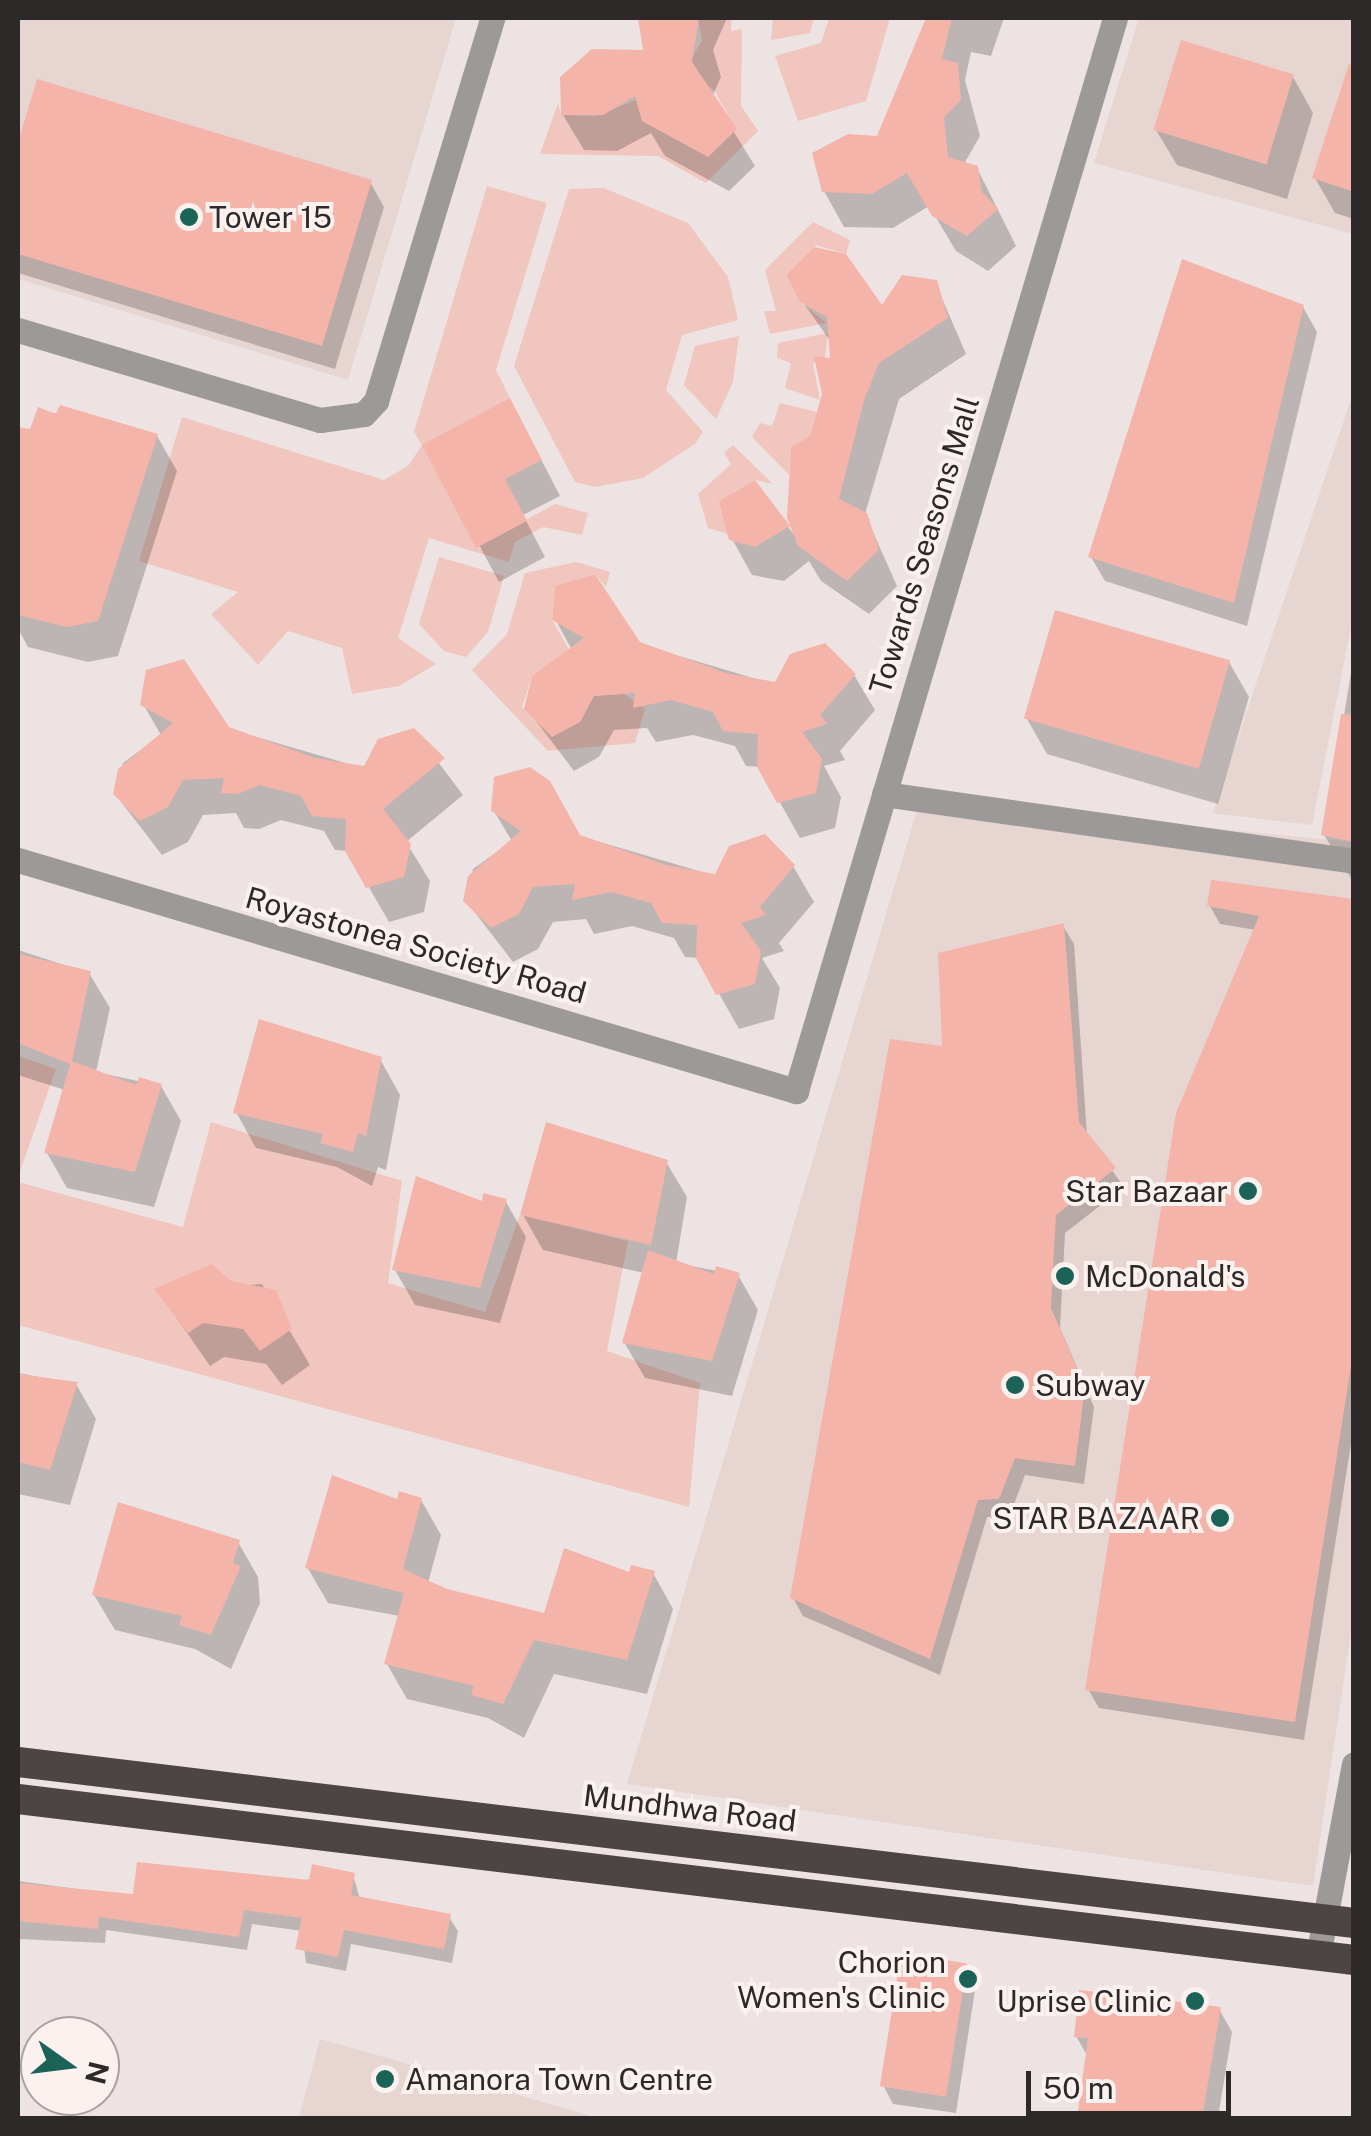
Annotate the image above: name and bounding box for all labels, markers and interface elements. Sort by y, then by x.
place label: Tower 15 [209,199,332,235]
marker: Tower 15 [178,206,200,228]
street label: Towards Seasons Mall [861,392,987,698]
street label: Royastonea Society Road [242,879,590,1011]
place label: Star Bazaar [1065,1173,1228,1209]
marker: Star Bazaar [1237,1180,1259,1202]
place label: McDonald's [1085,1258,1245,1294]
marker: McDonald's [1054,1265,1076,1287]
place label: Subway [1035,1367,1146,1403]
marker: Subway [1004,1374,1026,1396]
place label: STAR BAZAAR [993,1500,1200,1536]
marker: STAR BAZAAR [1209,1507,1231,1529]
street label: Mundhwa Road [581,1777,799,1839]
place label: Chorion Women's Clinic [737,1944,946,2014]
marker: Chorion Women's Clinic [955,1966,981,1992]
place label: Uprise Clinic [996,1983,1172,2019]
marker: Uprise Clinic [1182,1988,1208,2014]
north arrow [20,2016,120,2116]
scale bar [1031,2051,1236,2113]
text: N [79,2058,116,2088]
place label: Amanora Town Centre [405,2061,713,2097]
marker: Amanora Town Centre [374,2068,396,2090]
text: 50 m [1043,2070,1114,2106]

